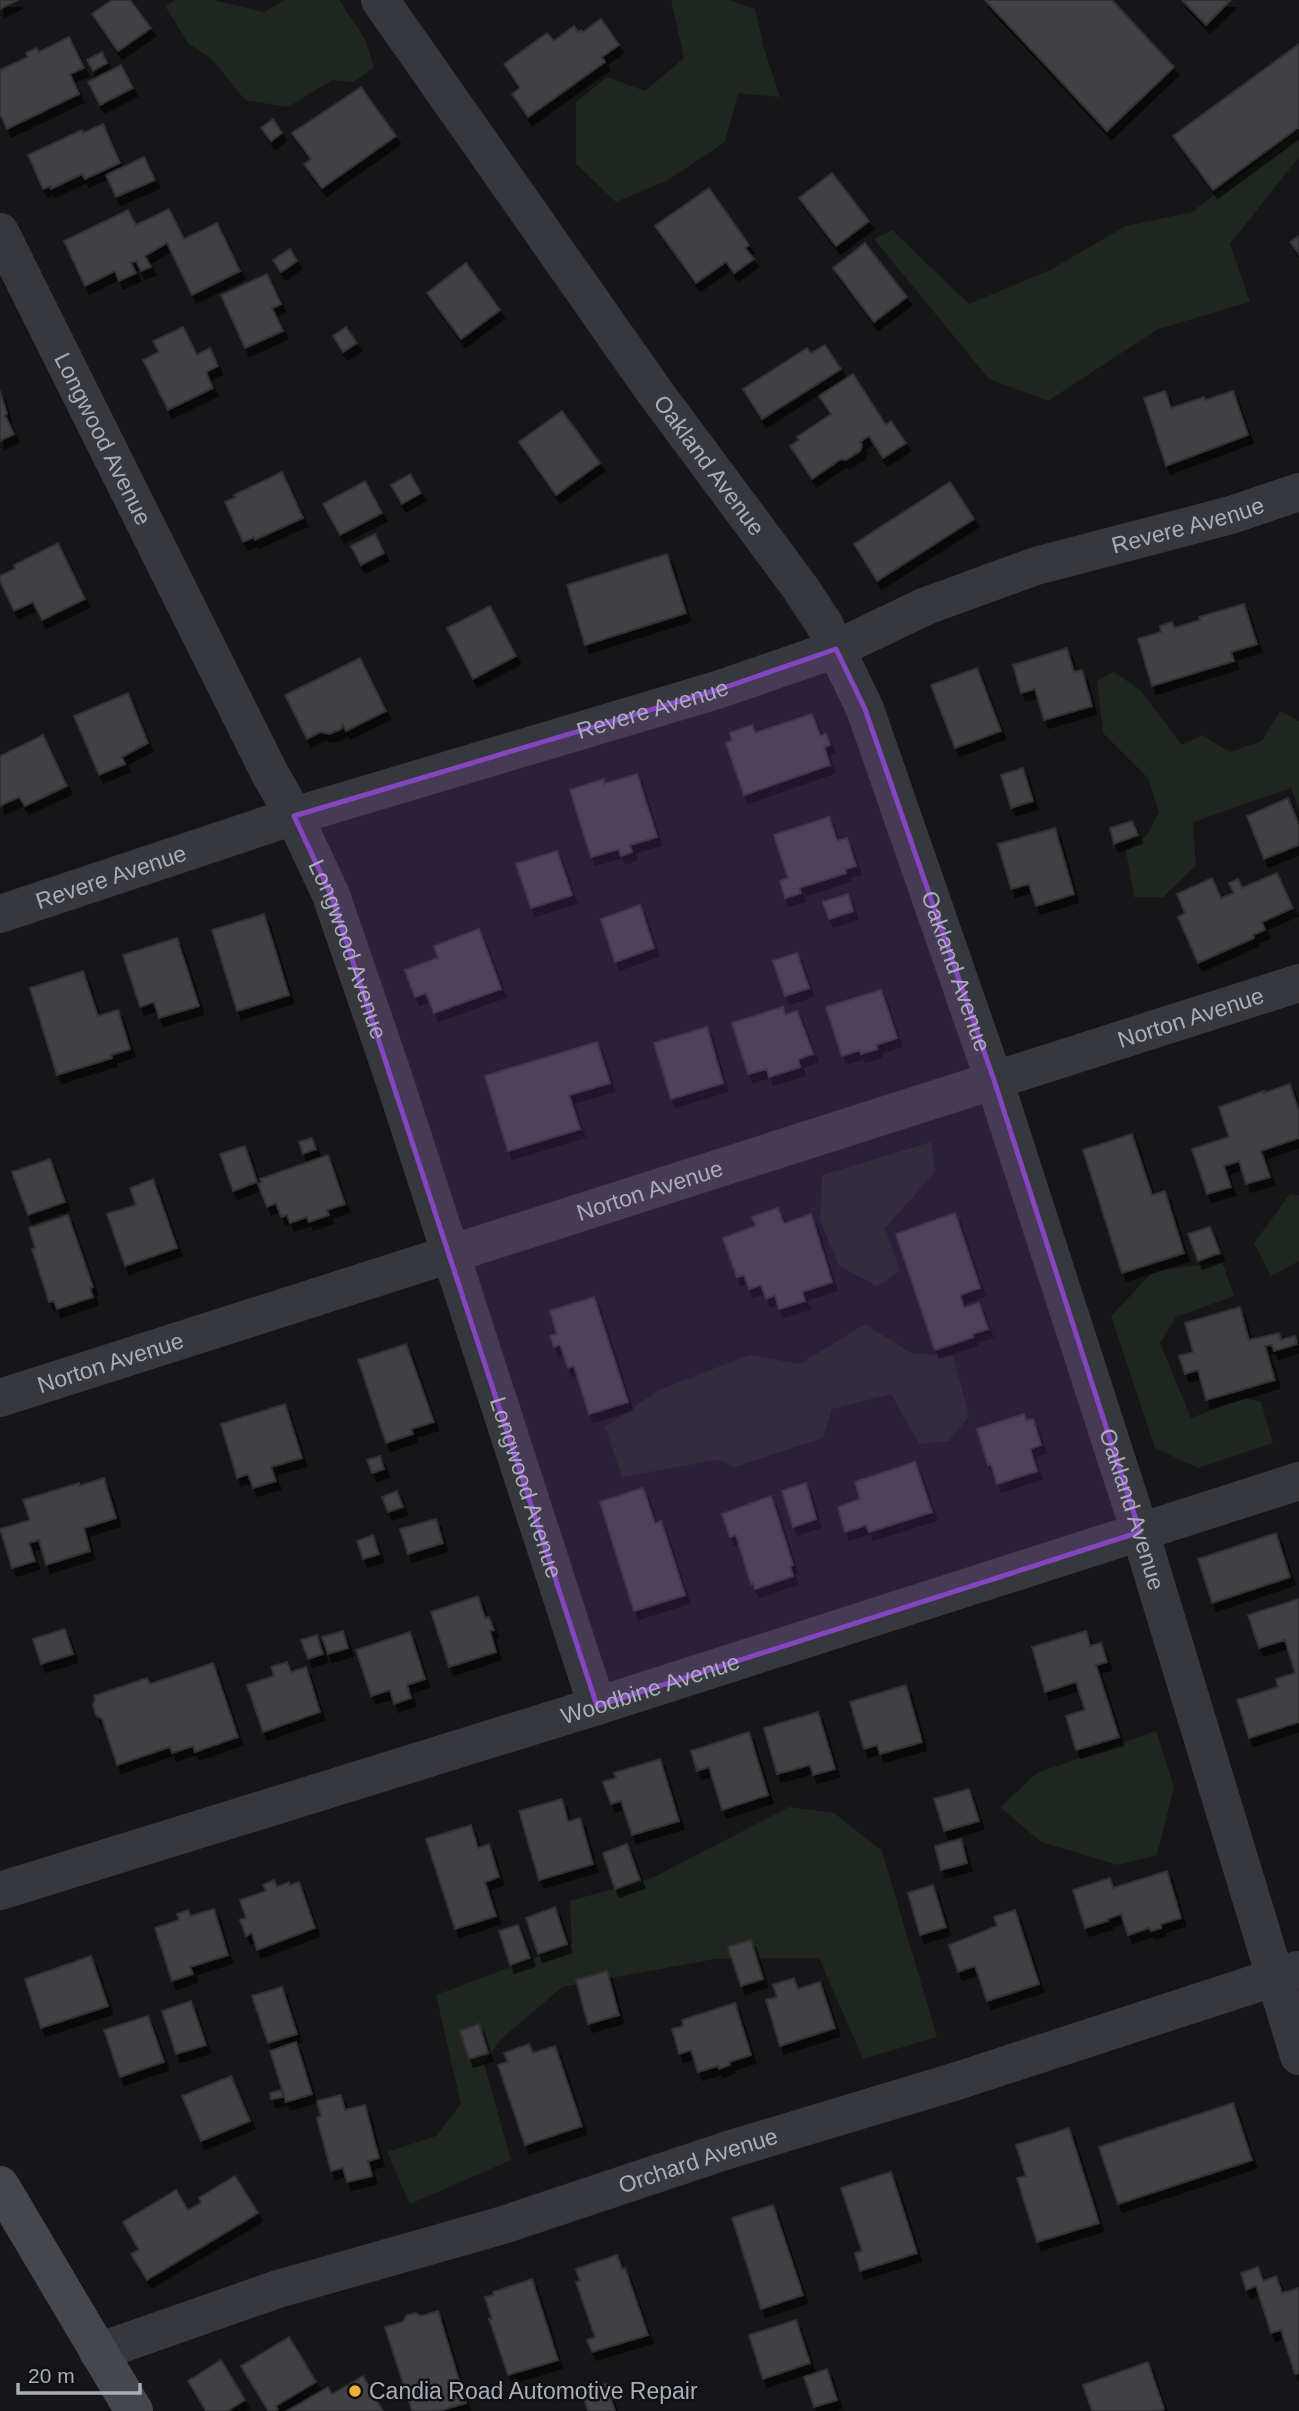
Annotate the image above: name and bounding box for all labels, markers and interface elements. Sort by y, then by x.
street label: Longwood Avenue [49,348,157,529]
street label: Oakland Avenue [649,390,770,541]
street label: Revere Avenue [1109,492,1267,559]
street label: Revere Avenue [574,674,732,744]
street label: Revere Avenue [32,840,190,914]
street label: Longwood Avenue [303,855,392,1042]
street label: Oakland Avenue [916,887,996,1055]
street label: Norton Avenue [1114,982,1267,1053]
street label: Norton Avenue [573,1155,726,1226]
street label: Norton Avenue [34,1327,187,1398]
street label: Longwood Avenue [485,1394,568,1581]
street label: Oakland Avenue [1094,1425,1170,1593]
street label: Woodbine Avenue [558,1648,743,1729]
street label: Orchard Avenue [615,2123,781,2199]
scale bar [18,2352,140,2396]
text: 20 m [28,2364,75,2387]
place label: Candia Road Automotive Repair [369,2378,698,2404]
marker: Candia Road Automotive Repair [347,2383,363,2399]

